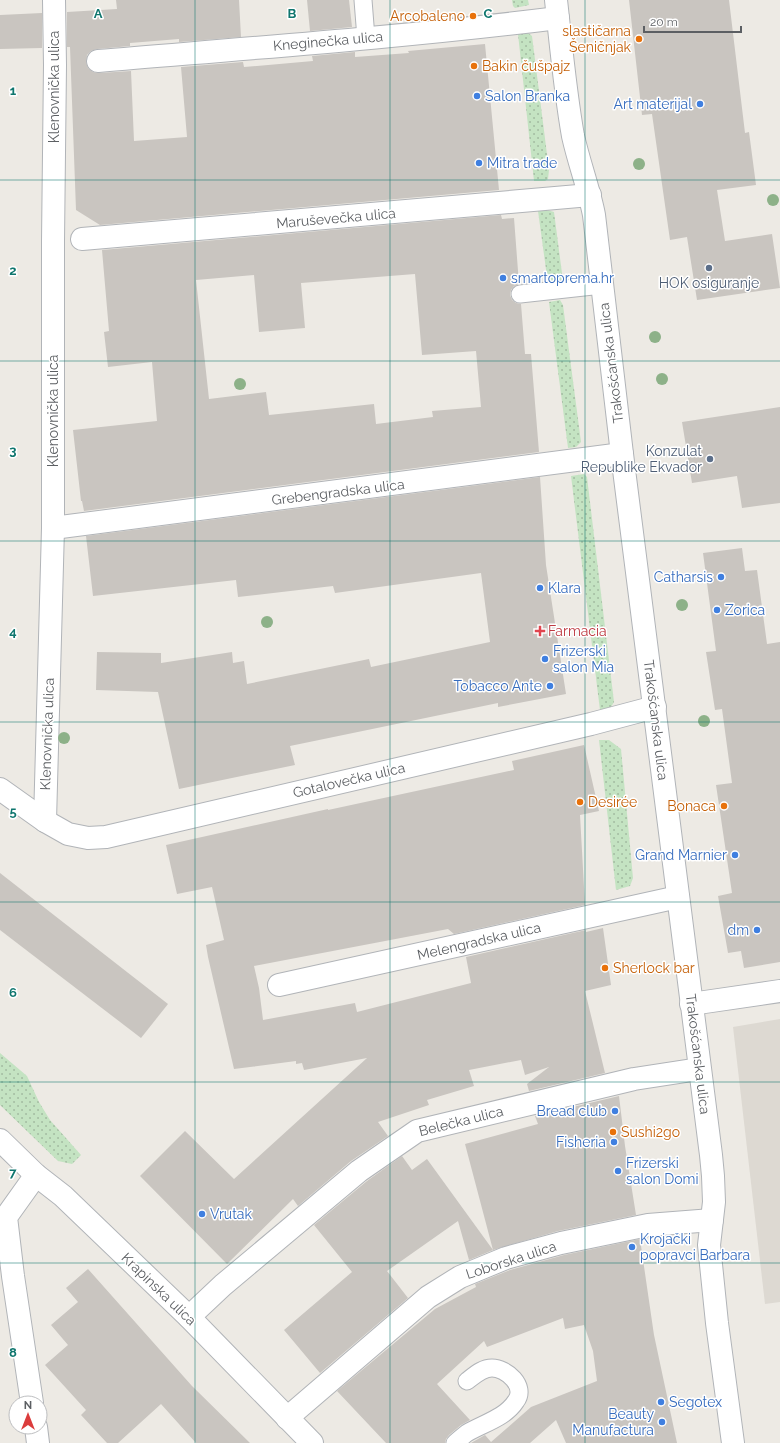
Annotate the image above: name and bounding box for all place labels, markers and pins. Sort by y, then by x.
place label: Arcobaleno [390,8,465,24]
marker: Arcobaleno [468,11,478,21]
place label: slastičarna Šeničnjak [562,23,632,55]
marker: slastičarna Šeničnjak [634,34,644,44]
place label: Bakin čušpajz [482,58,570,74]
marker: Bakin čušpajz [469,61,479,71]
place label: Salon Branka [485,88,570,104]
marker: Salon Branka [472,91,482,101]
place label: Art materijal [614,96,692,112]
marker: Art materijal [695,99,705,109]
place label: Mitra trade [487,155,557,171]
marker: Mitra trade [474,158,484,168]
marker: HOK osiguranje [704,263,714,273]
place label: smartoprema.hr [511,270,614,286]
marker: smartoprema.hr [498,273,508,283]
place label: HOK osiguranje [659,275,759,291]
place label: Konzulat Republike Ekvador [581,443,702,475]
marker: Konzulat Republike Ekvador [705,454,715,464]
place label: Catharsis [654,569,713,585]
marker: Catharsis [716,572,726,582]
place label: Klara [548,580,581,596]
marker: Klara [535,583,545,593]
place label: Zorica [725,602,765,618]
marker: Zorica [712,605,722,615]
place label: Farmacia [548,623,607,639]
marker: Farmacia [535,626,545,636]
place label: Frizerski salon Mia [553,643,614,675]
marker: Frizerski salon Mia [540,654,550,664]
place label: Tobacco Ante [453,678,542,694]
marker: Tobacco Ante [545,681,555,691]
place label: Desirée [588,794,637,810]
marker: Desirée [575,797,585,807]
place label: Bonaca [667,798,716,814]
marker: Bonaca [719,801,729,811]
place label: Grand Marnier [635,847,727,863]
marker: Grand Marnier [730,850,740,860]
place label: dm [727,922,749,938]
marker: dm [752,925,762,935]
place label: Sherlock bar [613,960,695,976]
marker: Sherlock bar [600,963,610,973]
place label: Bread club [536,1103,607,1119]
marker: Bread club [610,1106,620,1116]
place label: Sushi2go [621,1124,680,1140]
marker: Sushi2go [608,1127,618,1137]
place label: Fisheria [556,1134,606,1150]
marker: Fisheria [609,1137,619,1147]
place label: Frizerski salon Domi [626,1155,699,1187]
marker: Frizerski salon Domi [613,1166,623,1176]
place label: Vrutak [210,1206,252,1222]
marker: Vrutak [197,1209,207,1219]
place label: Krojački popravci Barbara [640,1231,750,1263]
marker: Krojački popravci Barbara [627,1242,637,1252]
place label: Segotex [669,1394,722,1410]
marker: Segotex [656,1397,666,1407]
place label: Beauty Manufactura [572,1406,654,1438]
marker: Beauty Manufactura [657,1417,667,1427]

